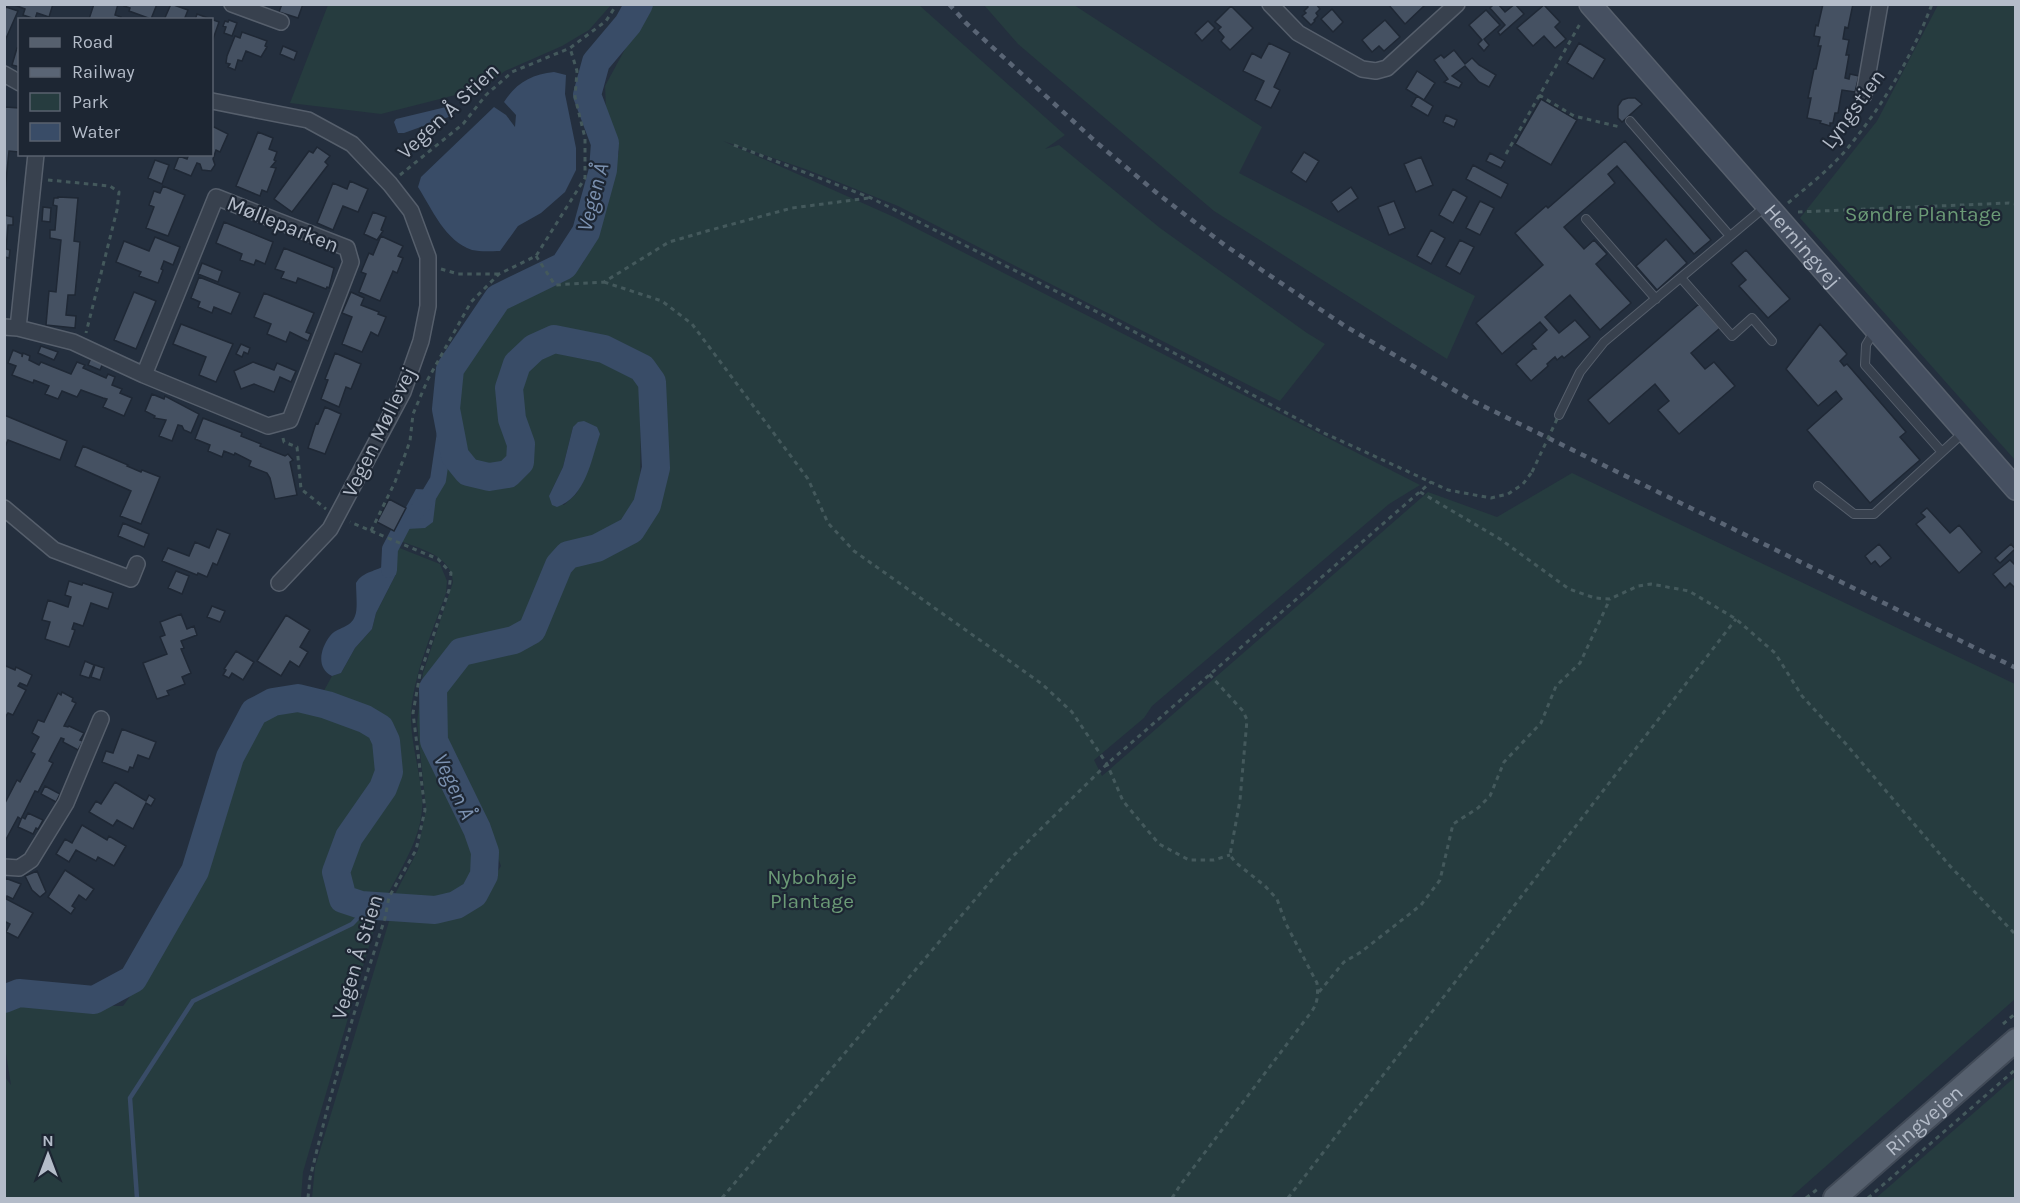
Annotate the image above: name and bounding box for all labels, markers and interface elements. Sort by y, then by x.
legend [18,18,213,156]
text: Road [72,31,113,53]
street label: Vegen Å Stien [392,58,504,164]
text: Railway [72,61,135,83]
street label: Lyngstien [1816,65,1890,153]
text: Park [72,91,109,113]
text: Water [72,121,120,143]
water label: Vegen Å [570,160,615,234]
street label: Mølleparken [224,191,342,257]
street label: Herningvej [1759,199,1846,293]
park label: Søndre Plantage [1845,202,2001,226]
street label: Vegen Møllevej [337,363,421,501]
water label: Vegen Å [428,749,482,824]
park label: Nybohøje Plantage [767,865,857,913]
street label: Vegen Å Stien [327,892,387,1022]
street label: Ringvejen [1880,1080,1968,1161]
north arrow [18,1125,78,1185]
text: N [42,1131,54,1150]

